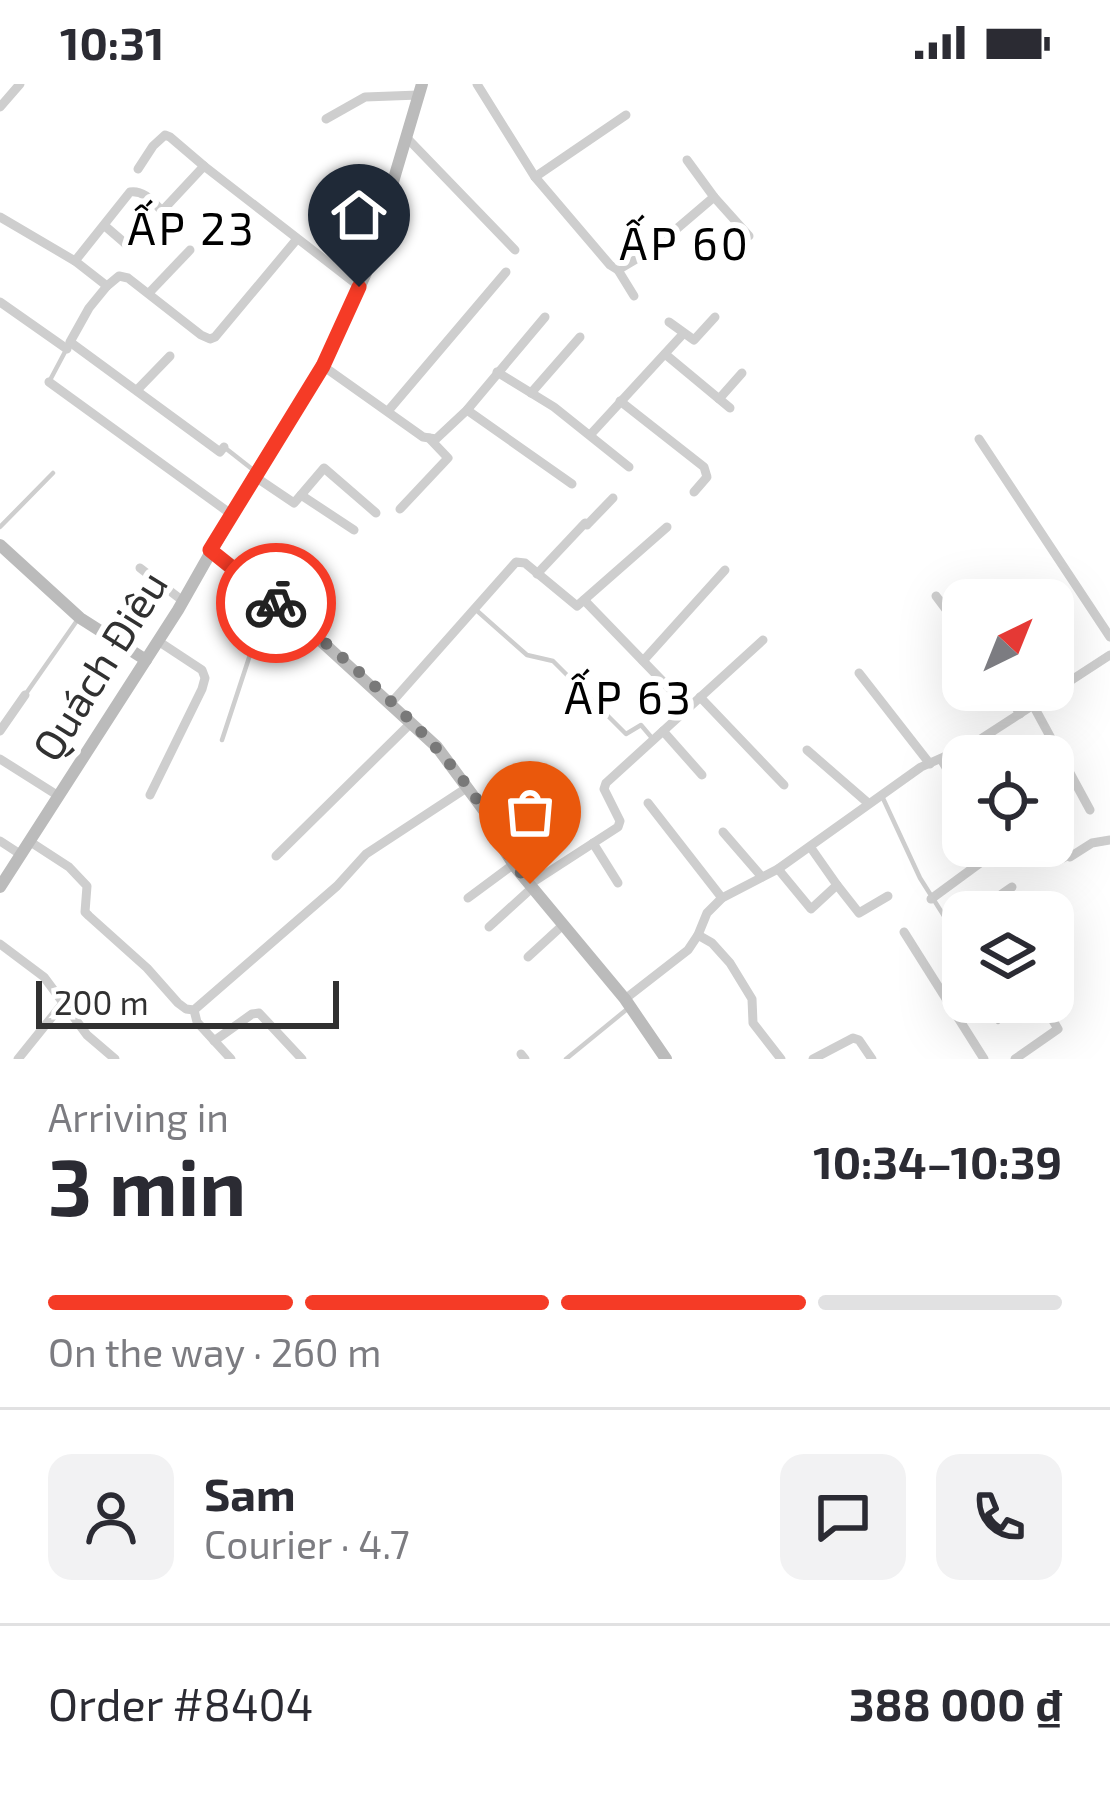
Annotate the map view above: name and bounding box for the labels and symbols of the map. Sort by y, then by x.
pin [308,164,410,287]
district label: ẤP 23 [127,199,257,254]
district label: ẤP 60 [619,214,751,269]
courier [216,543,336,663]
street label: Quách Điêu [20,561,177,770]
north arrow [942,579,1074,711]
district label: ẤP 63 [564,668,694,723]
pin [479,761,581,884]
scale bar [36,975,339,1028]

